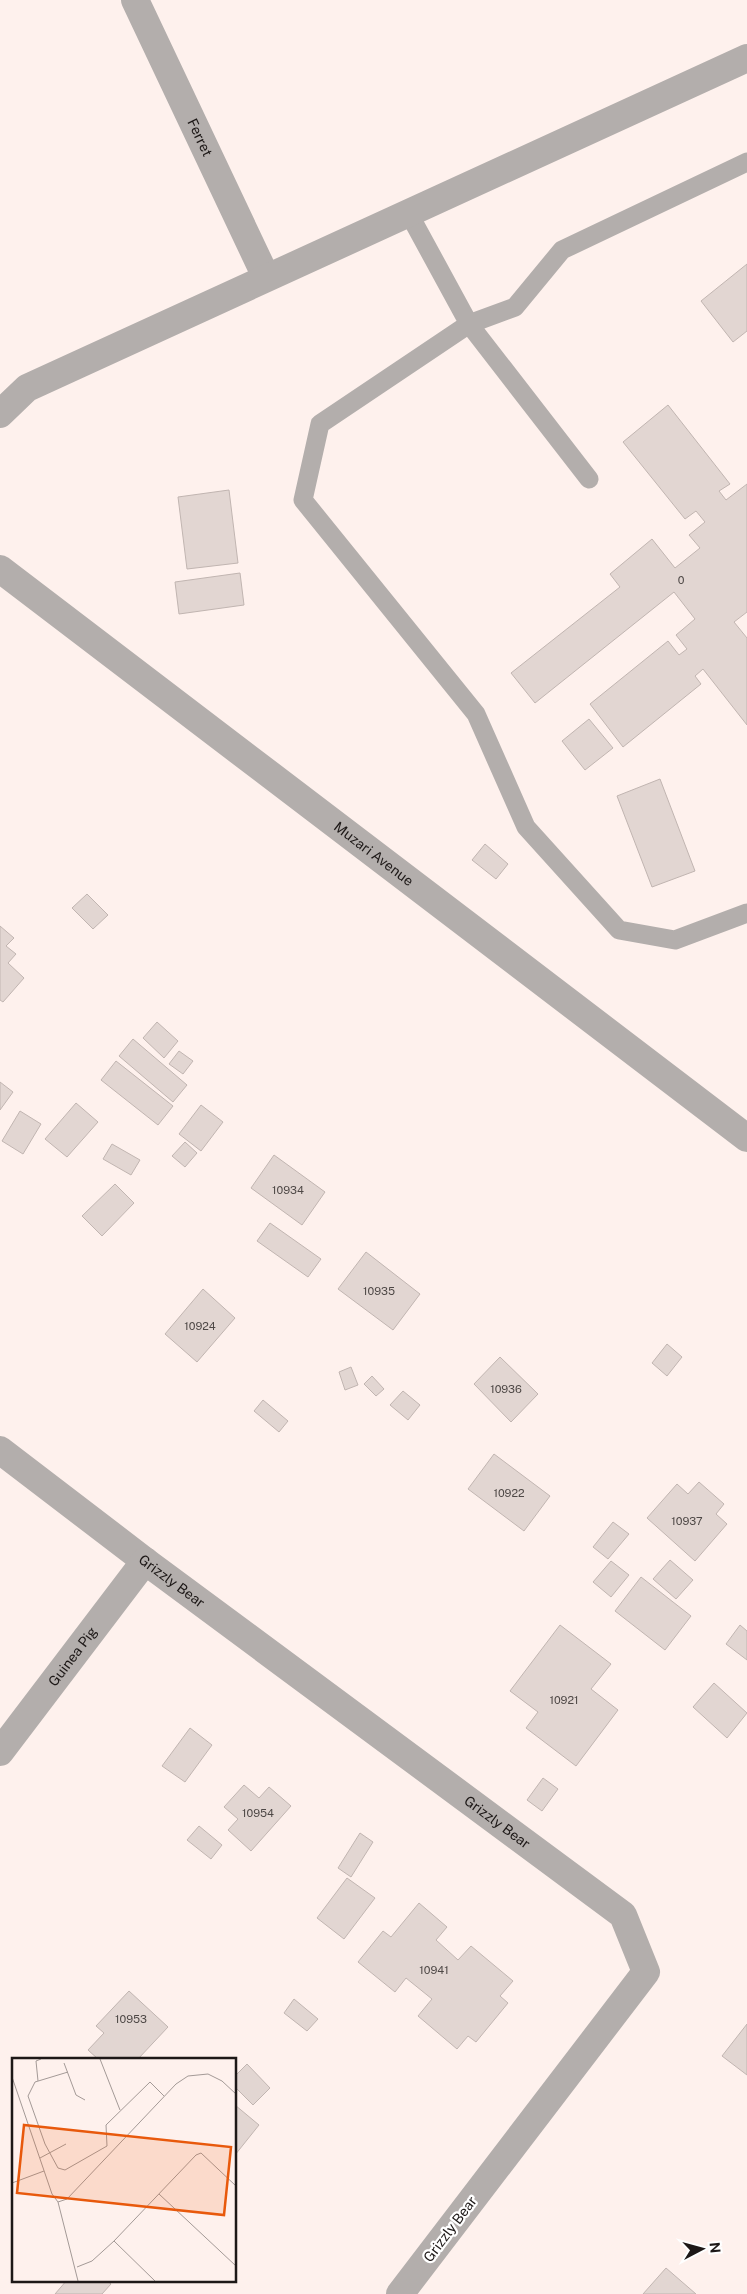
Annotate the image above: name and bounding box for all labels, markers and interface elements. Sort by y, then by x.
street label: Ferret [184,116,216,159]
house number: 0 [678,574,685,586]
street label: Muzari Avenue [331,818,417,889]
house number: 10934 [272,1184,304,1196]
house number: 10935 [363,1285,395,1297]
house number: 10924 [184,1320,216,1332]
house number: 10936 [490,1383,522,1395]
house number: 10922 [493,1487,525,1499]
house number: 10937 [671,1515,703,1527]
street label: Grizzly Bear [136,1551,208,1611]
street label: Guinea Pig [45,1623,100,1689]
house number: 10921 [549,1694,579,1706]
street label: Grizzly Bear [461,1792,533,1852]
house number: 10954 [242,1807,274,1819]
house number: 10941 [419,1964,449,1976]
house number: 10953 [115,2013,147,2025]
inset map [12,2058,236,2282]
street label: Grizzly Bear [420,2193,480,2265]
north arrow [677,2224,727,2274]
text: N [706,2241,723,2254]

